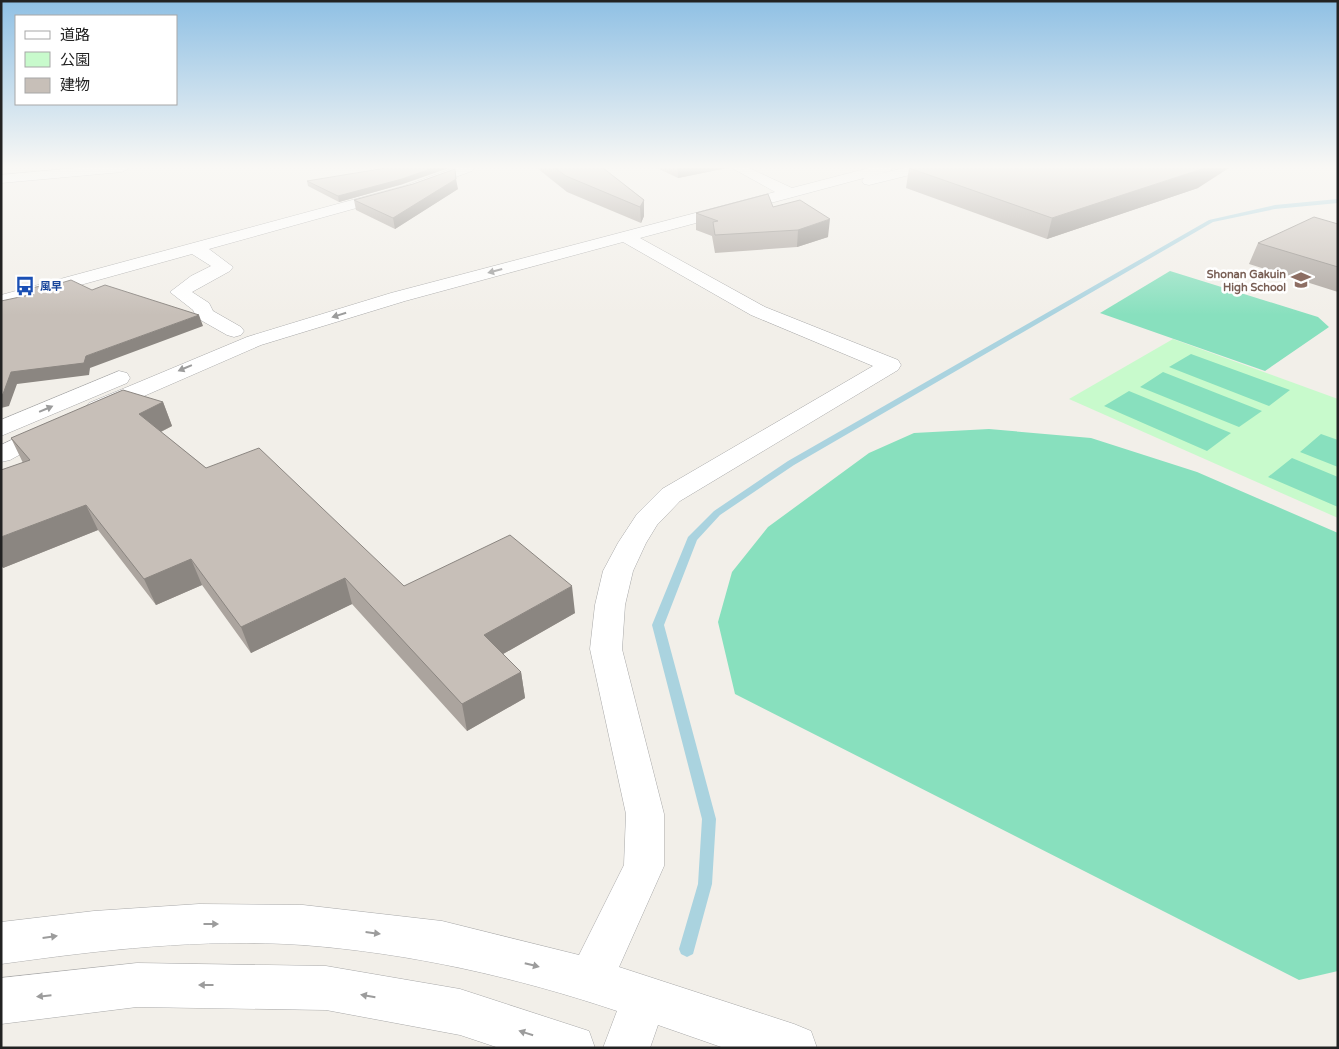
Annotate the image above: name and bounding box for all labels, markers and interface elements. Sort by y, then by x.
legend [15,15,178,105]
text: 道路 [60,26,90,44]
text: 公園 [60,51,90,69]
text: 建物 [60,76,90,94]
one-way arrow [488,267,503,275]
place label: Shonan Gakuin High School [1207,268,1286,295]
school or university icon: Shonan Gakuin High School [1290,269,1312,291]
bus stop icon: 風早 [14,275,36,297]
place label: 風早 [40,280,62,293]
one-way arrow [331,312,346,320]
one-way arrow [178,365,192,373]
one-way arrow [39,405,53,413]
one-way arrow [204,920,220,928]
one-way arrow [366,930,382,938]
one-way arrow [42,933,58,941]
one-way arrow [525,961,540,969]
one-way arrow [198,981,214,989]
one-way arrow [359,991,375,999]
one-way arrow [36,992,52,1000]
one-way arrow [518,1029,533,1036]

